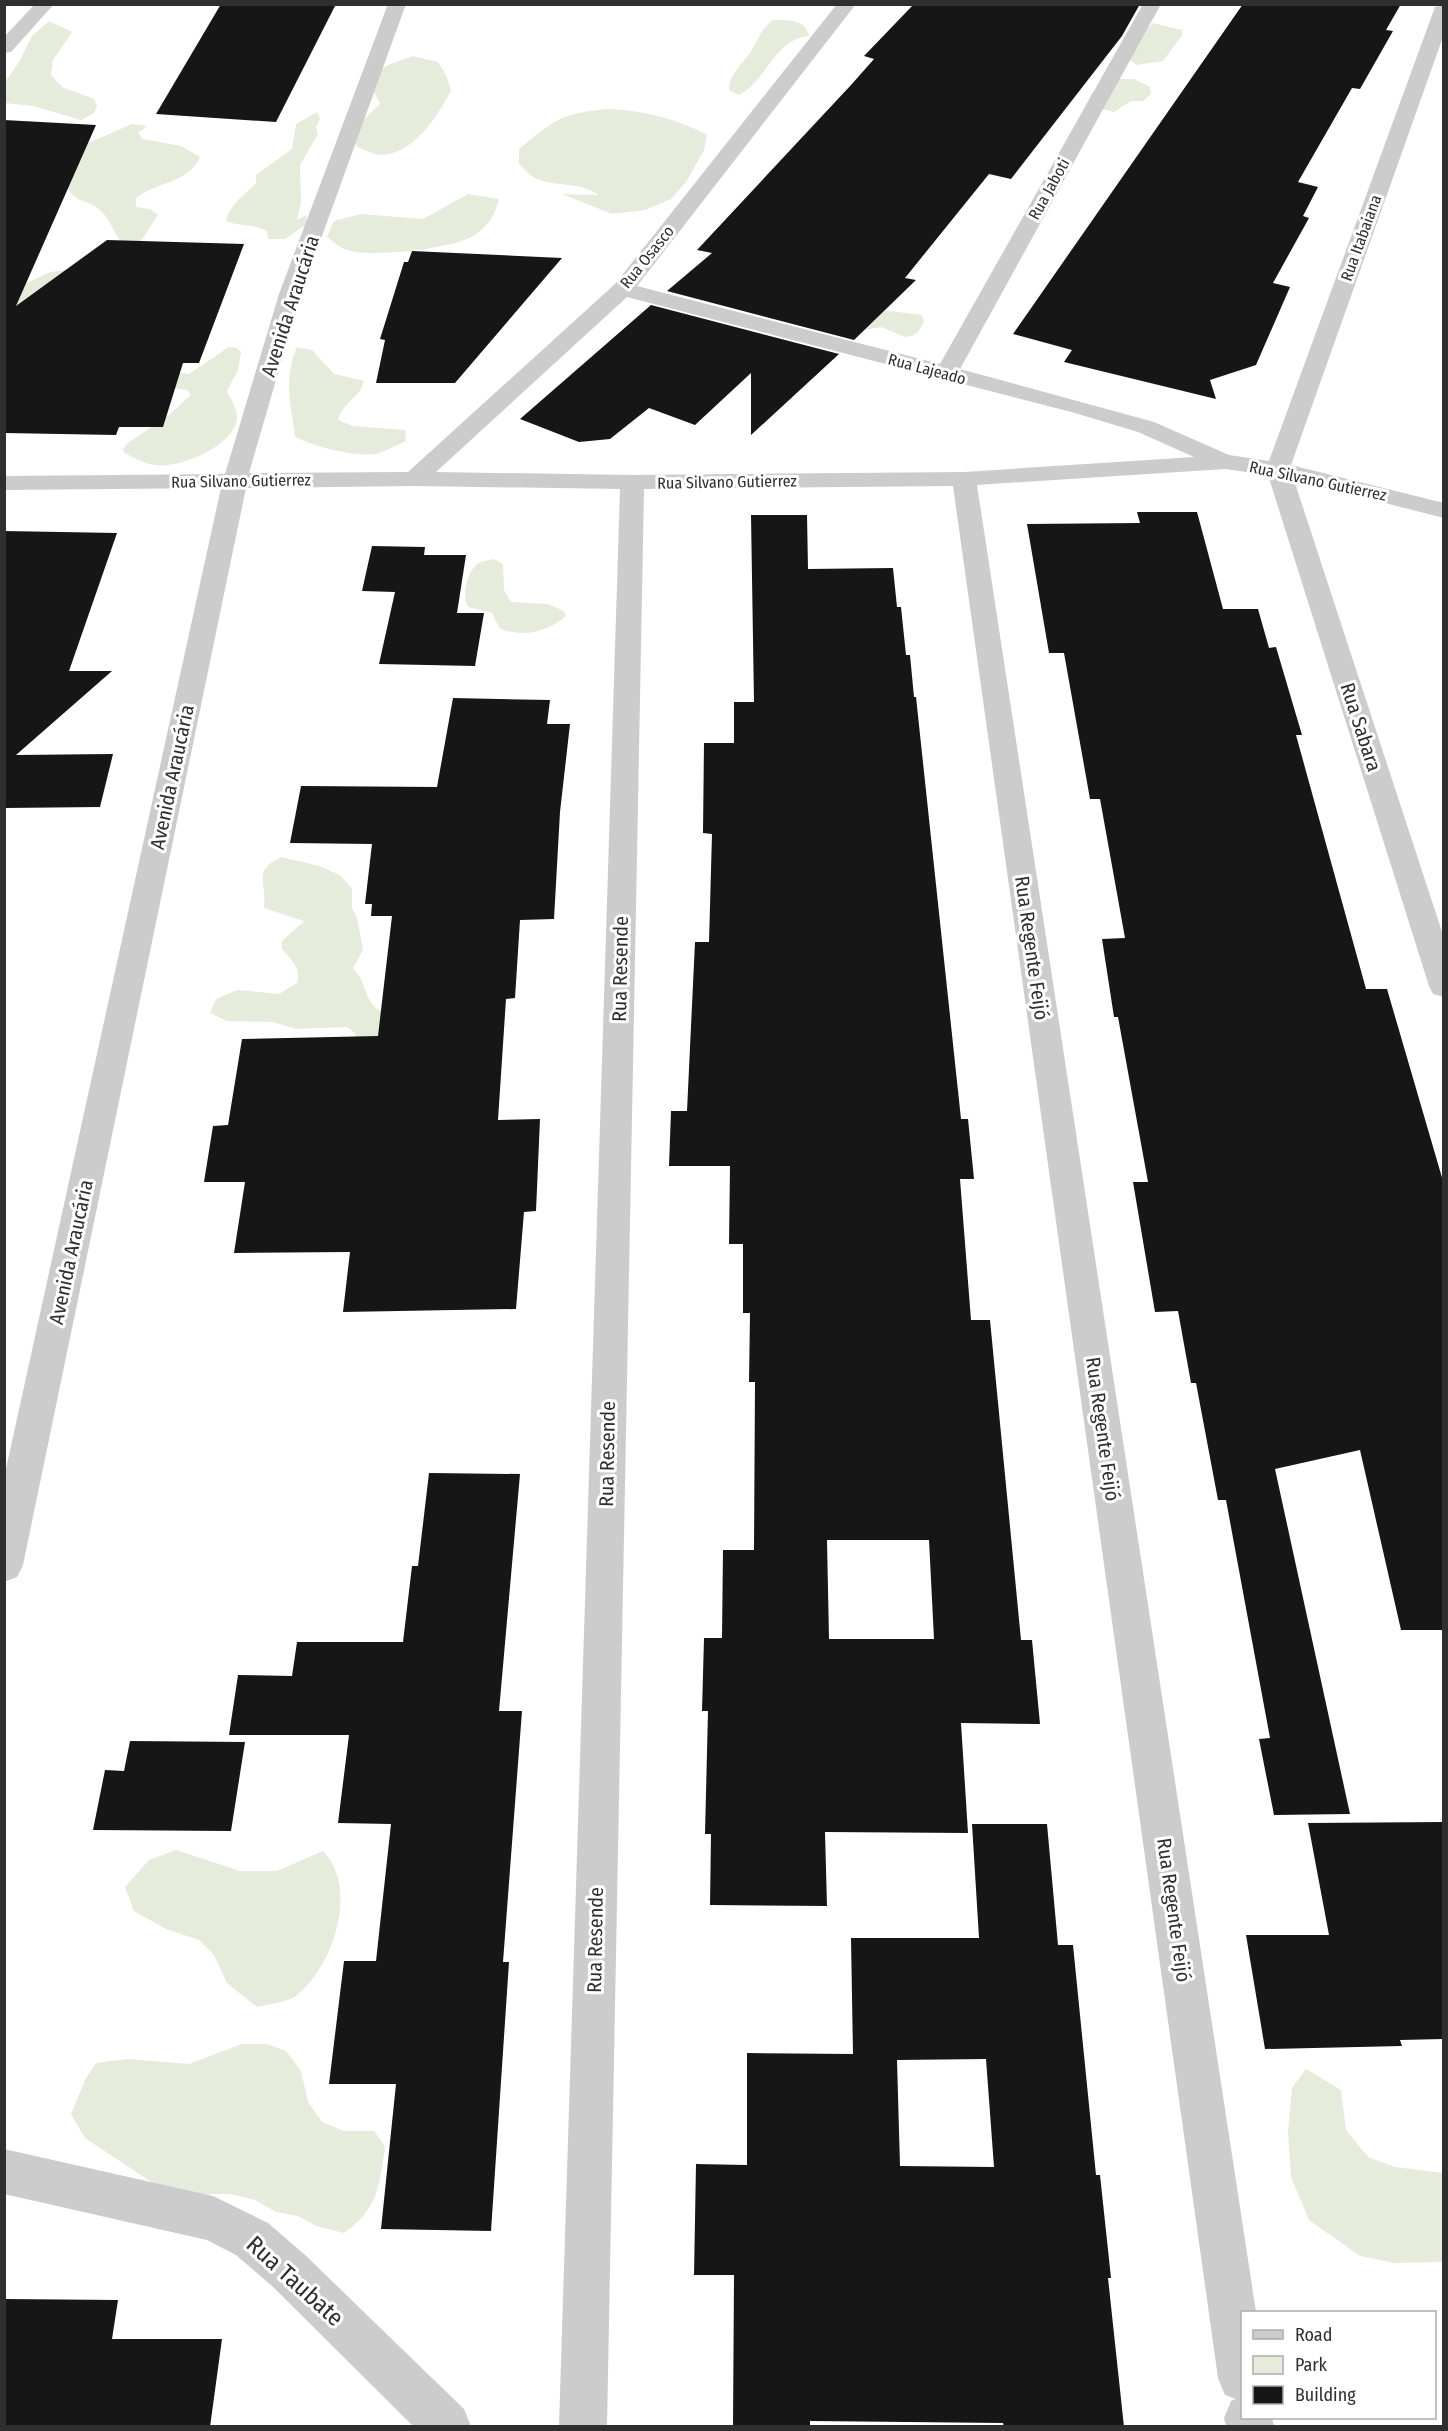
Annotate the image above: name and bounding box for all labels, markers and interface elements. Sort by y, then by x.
street label: Rua Jaboti [1024,155,1074,223]
street label: Rua Itabaiana [1337,192,1385,284]
street label: Rua Osasco [616,222,678,292]
street label: Avenida Araucária [256,232,324,380]
street label: Rua Lajeado [886,349,968,389]
street label: Rua Silvano Gutierrez [1248,457,1388,505]
street label: Rua Silvano Gutierrez [171,470,311,492]
street label: Rua Silvano Gutierrez [657,471,797,493]
street label: Rua Sabara [1335,680,1387,774]
street label: Avenida Araucária [145,703,199,851]
street label: Rua Regente Feijó [1010,874,1054,1022]
street label: Rua Resende [607,916,633,1022]
street label: Avenida Araucária [44,1178,98,1326]
street label: Rua Regente Feijó [1081,1355,1125,1503]
street label: Rua Resende [594,1401,620,1507]
street label: Rua Regente Feijó [1152,1836,1196,1984]
street label: Rua Resende [582,1887,608,1993]
street label: Rua Taubate [241,2230,349,2332]
legend [1241,2311,1436,2419]
text: Road [1295,2324,1332,2346]
text: Park [1295,2354,1328,2376]
text: Building [1295,2384,1356,2406]

